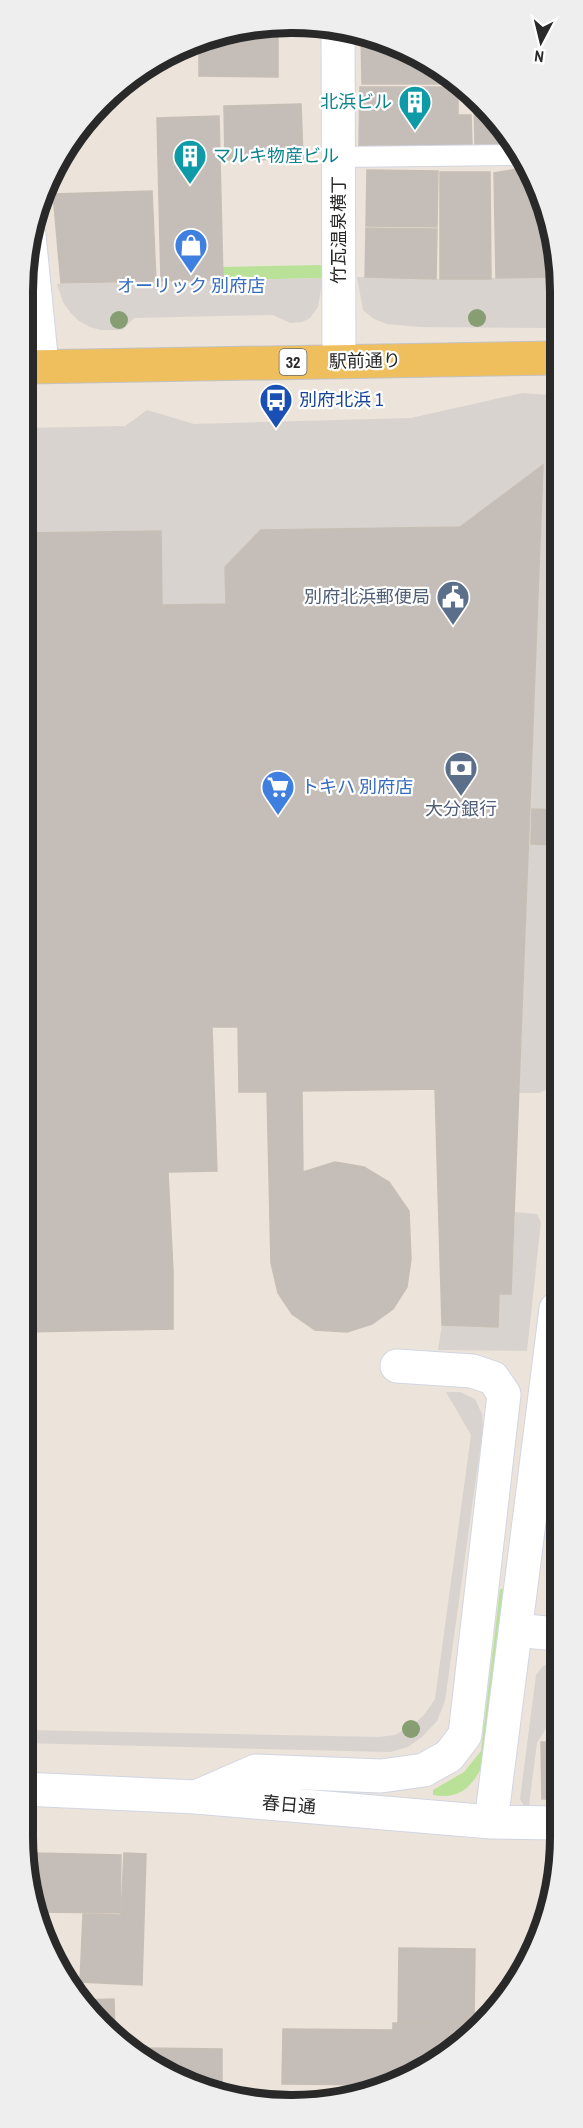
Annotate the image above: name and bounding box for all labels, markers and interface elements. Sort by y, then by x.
north arrow [511,12,571,72]
text: N [533,45,545,68]
building icon: 北浜ビル [397,84,433,131]
place label: 北浜ビル [320,89,392,114]
building icon: マルキ物産ビル [172,138,208,185]
place label: マルキ物産ビル [213,143,339,168]
street label: 竹瓦温泉横丁 [326,176,351,284]
shop icon: オーリック 別府店 [173,227,209,274]
place label: オーリック 別府店 [117,273,265,298]
street label: 駅前通り [329,347,401,374]
road number: 32 [280,349,306,375]
bus stop icon: 別府北浜 1 [258,382,294,429]
place label: 別府北浜 1 [299,387,384,412]
public building icon: 別府北浜郵便局 [435,579,471,626]
place label: 別府北浜郵便局 [304,584,430,609]
bank icon: 大分銀行 [443,750,479,797]
supermarket icon: トキハ 別府店 [260,769,296,816]
place label: トキハ 別府店 [301,774,413,799]
place label: 大分銀行 [425,796,497,821]
street label: 春日通 [261,1790,317,1819]

